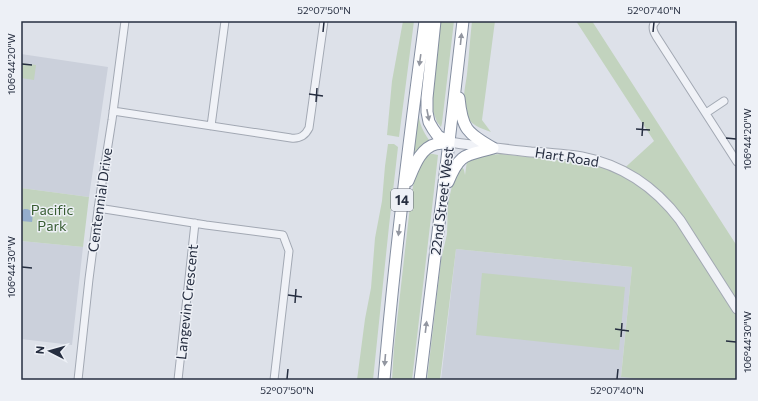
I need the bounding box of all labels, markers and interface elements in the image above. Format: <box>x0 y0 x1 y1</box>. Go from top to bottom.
text: 52°07'50"N <box>297 4 351 16</box>
text: 52°07'40"N <box>627 4 681 16</box>
text: 106°44'20"W <box>5 33 17 95</box>
one-way arrow <box>457 33 464 45</box>
one-way arrow <box>416 54 423 66</box>
text: 106°44'20"W <box>741 108 753 170</box>
one-way arrow <box>425 109 431 122</box>
street label: Hart Road <box>534 143 600 170</box>
street label: 22nd Street West <box>426 145 457 256</box>
street label: Centennial Drive <box>84 147 115 253</box>
road number: 14 <box>391 189 413 211</box>
park label: Pacific Park <box>31 201 73 234</box>
one-way arrow <box>395 224 402 236</box>
text: 106°44'30"W <box>5 236 17 298</box>
street label: Langevin Crescent <box>172 243 201 361</box>
text: 106°44'30"W <box>741 311 753 373</box>
one-way arrow <box>423 321 429 333</box>
north arrow <box>30 331 70 371</box>
text: N <box>33 345 46 355</box>
one-way arrow <box>382 354 389 366</box>
text: 52°07'50"N <box>260 384 314 396</box>
text: 52°07'40"N <box>590 384 644 396</box>

